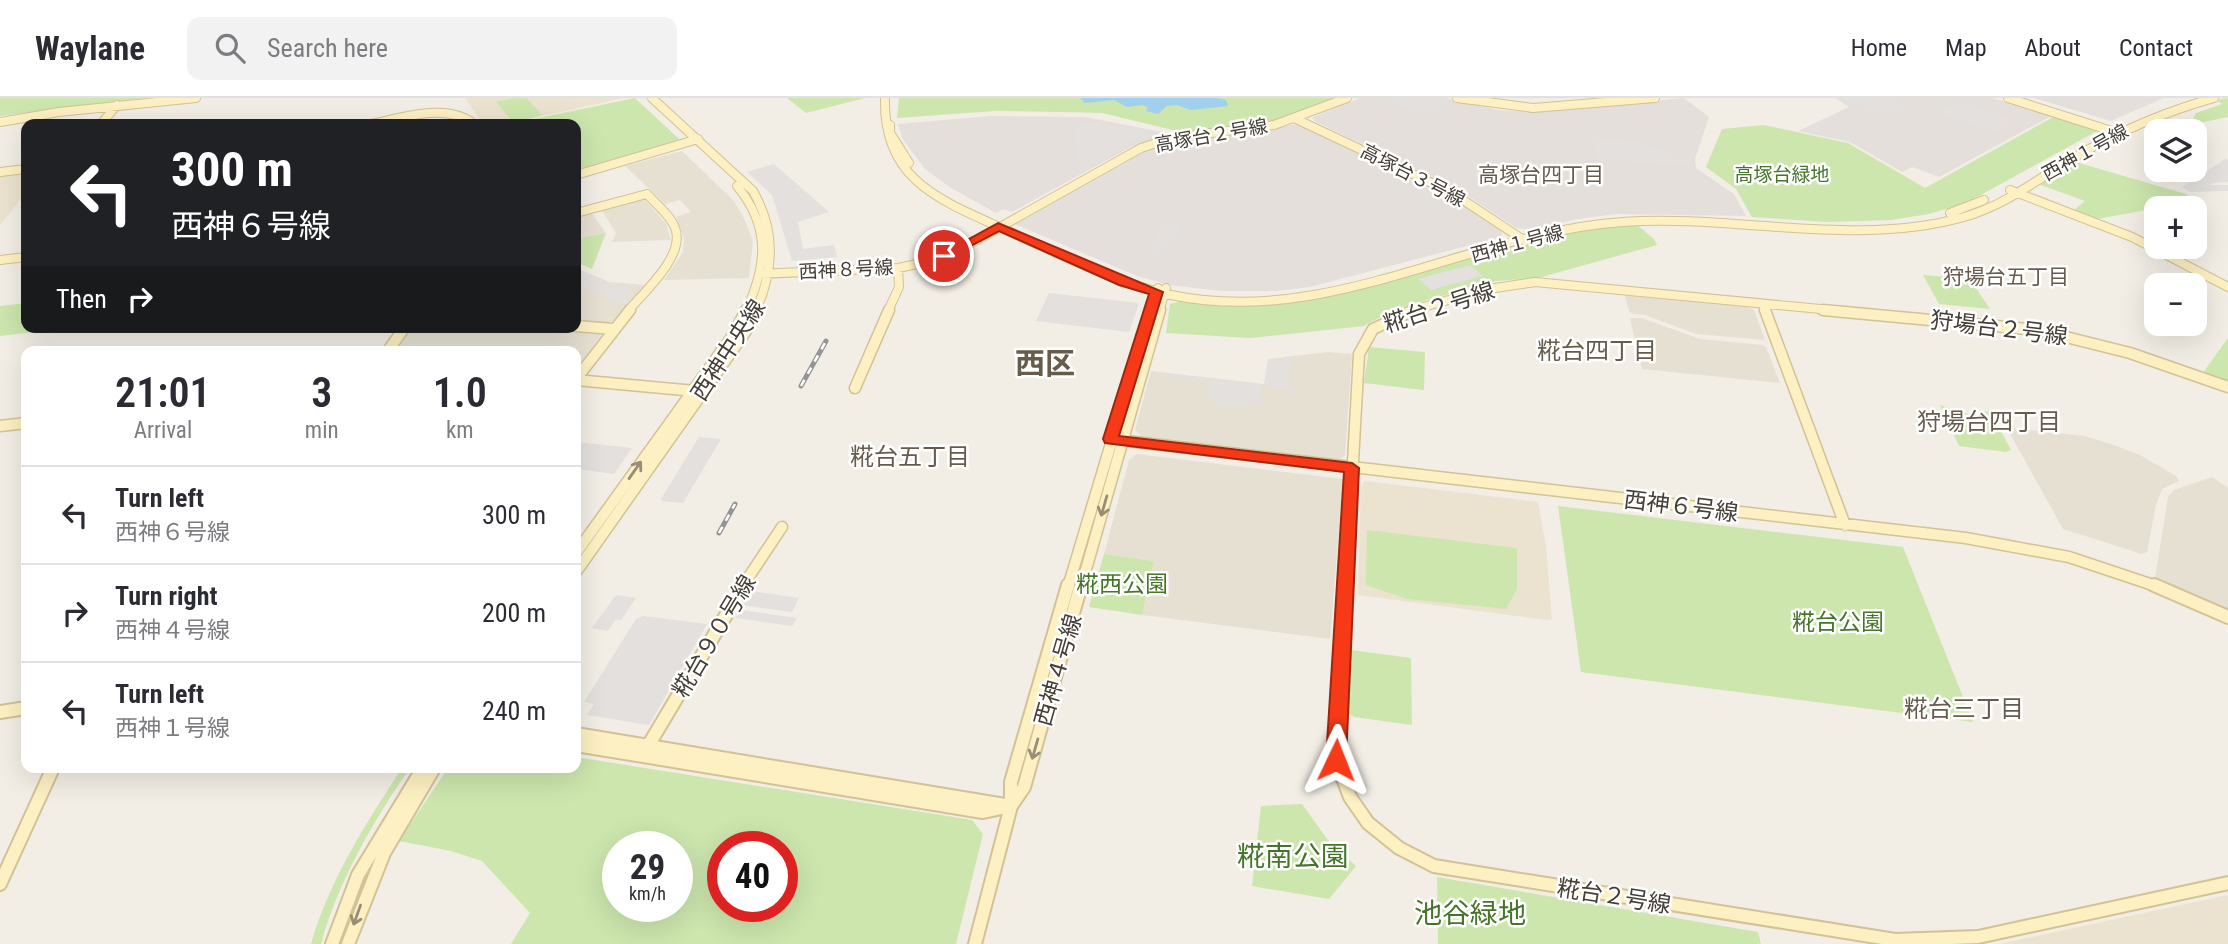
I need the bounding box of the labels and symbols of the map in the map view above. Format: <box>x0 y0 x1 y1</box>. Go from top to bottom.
street label: 高塚台２号線 <box>1153 114 1269 157</box>
street label: 西神１号線 <box>2038 119 2132 186</box>
street label: 高塚台３号線 <box>1357 139 1469 212</box>
district label: 高塚台四丁目 <box>1478 163 1604 187</box>
park label: 高塚台緑地 <box>1734 163 1830 186</box>
street label: 西神１号線 <box>1468 220 1566 267</box>
pin <box>914 226 974 286</box>
street label: 西神８号線 <box>798 256 894 283</box>
district label: 狩場台五丁目 <box>1943 265 2069 289</box>
street label: 糀台２号線 <box>1380 277 1498 338</box>
street label: 西神中央線 <box>686 295 771 406</box>
street label: 狩場台２号線 <box>1929 307 2069 350</box>
district label: 糀台四丁目 <box>1537 337 1657 365</box>
district label: 西区 <box>1015 346 1075 381</box>
district label: 狩場台四丁目 <box>1917 408 2061 436</box>
district label: 糀台五丁目 <box>850 443 970 471</box>
one-way arrow <box>628 461 642 480</box>
street label: 西神６号線 <box>1622 486 1740 527</box>
one-way arrow <box>1097 494 1110 517</box>
street label: 糀台９０号線 <box>667 570 762 702</box>
park label: 糀西公園 <box>1076 571 1168 598</box>
park label: 糀台公園 <box>1792 609 1884 636</box>
street label: 西神４号線 <box>1030 611 1087 729</box>
district label: 糀台三丁目 <box>1904 695 2024 723</box>
position arrow <box>1299 723 1373 797</box>
one-way arrow <box>1028 737 1041 759</box>
speed limit sign: 40 <box>707 831 798 922</box>
park label: 糀南公園 <box>1237 840 1349 873</box>
street label: 糀台２号線 <box>1555 874 1673 919</box>
park label: 池谷緑地 <box>1414 897 1526 930</box>
one-way arrow <box>350 903 362 925</box>

